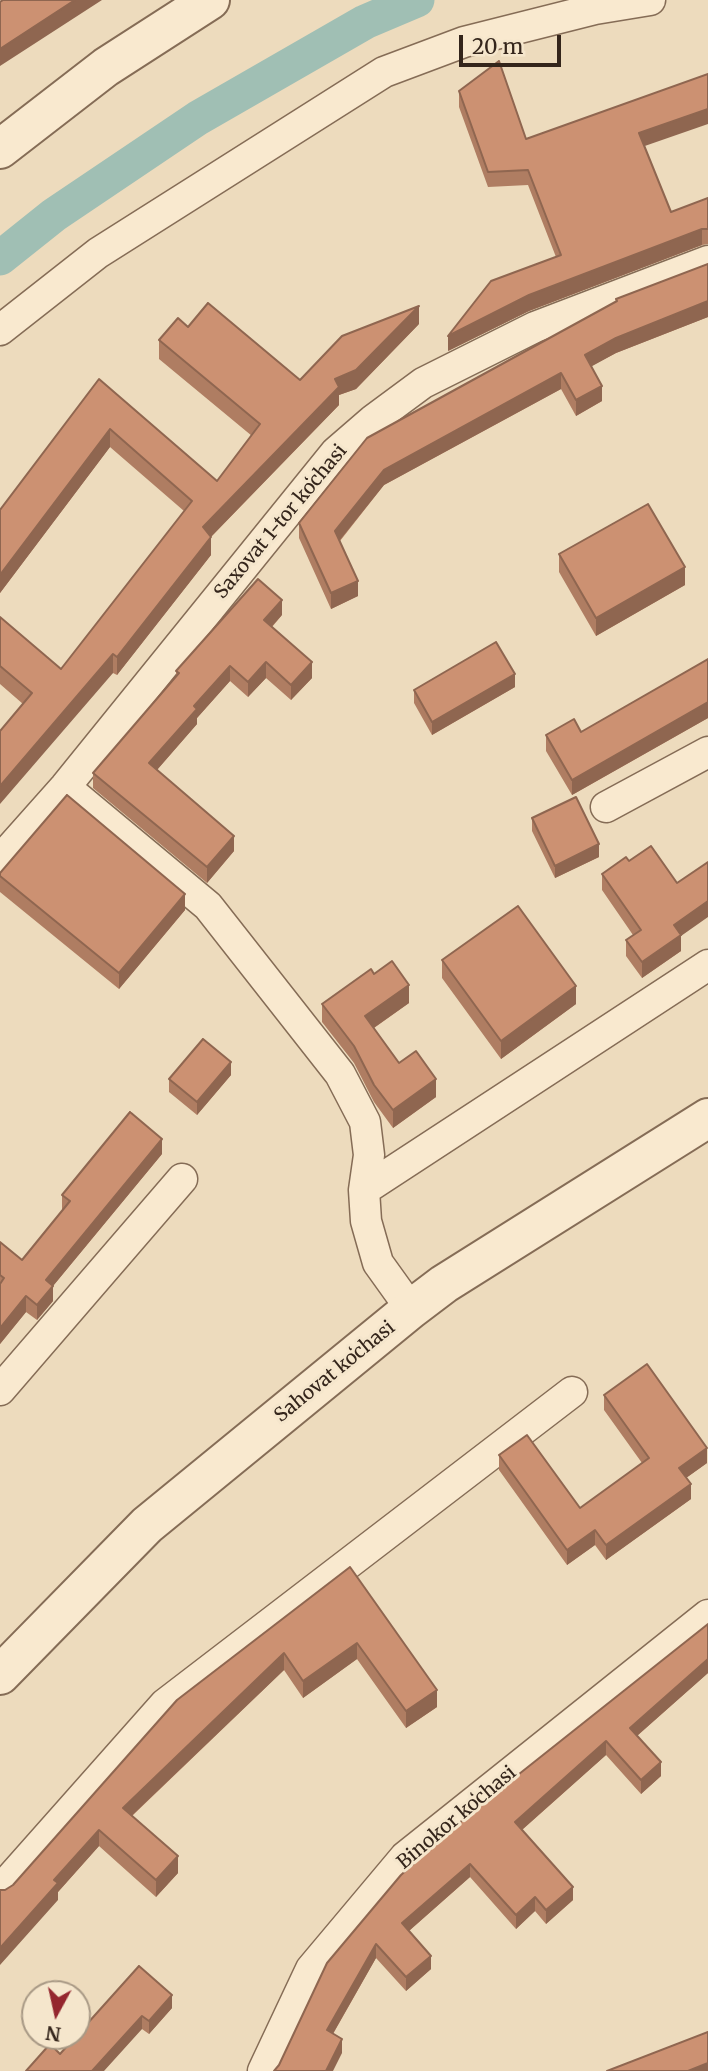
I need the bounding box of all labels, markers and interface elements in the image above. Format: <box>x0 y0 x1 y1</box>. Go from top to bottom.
scale bar <box>463 21 564 65</box>
text: 20 m <box>472 33 523 60</box>
street label: Saxovat 1-tor koʻchasi <box>210 440 352 604</box>
street label: Sahovat koʻchasi <box>270 1317 400 1427</box>
street label: Binokor koʻchasi <box>393 1762 521 1874</box>
north arrow <box>21 1980 91 2050</box>
text: N <box>44 2021 62 2047</box>

